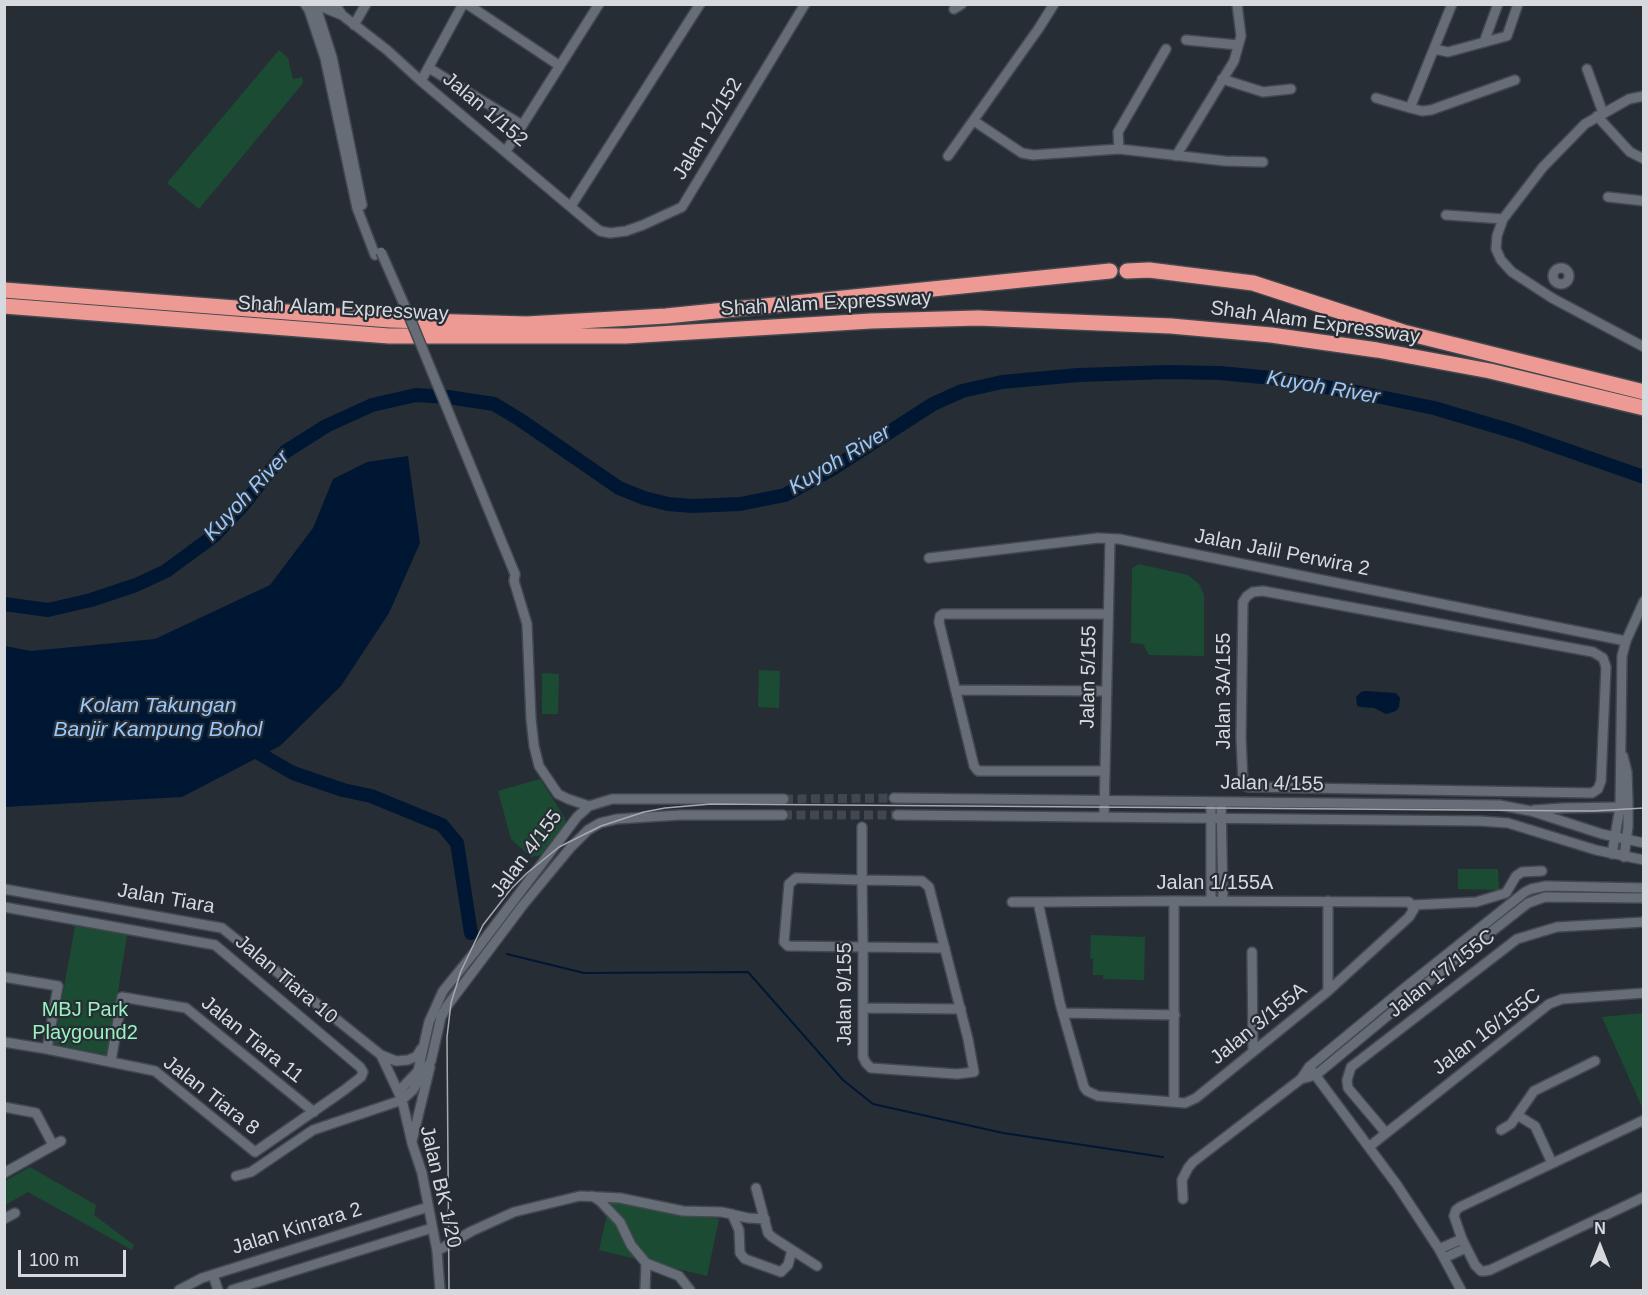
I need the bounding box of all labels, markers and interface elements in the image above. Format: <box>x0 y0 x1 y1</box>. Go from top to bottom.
street label: Jalan 1/152 <box>438 68 532 152</box>
street label: Jalan 12/152 <box>668 74 748 184</box>
street label: Shah Alam Expressway <box>720 286 932 322</box>
street label: Shah Alam Expressway <box>237 291 449 327</box>
street label: Shah Alam Expressway <box>1209 296 1421 350</box>
water label: Kuyoh River <box>1264 366 1382 410</box>
water label: Kuyoh River <box>784 420 896 500</box>
water label: Kuyoh River <box>199 446 295 546</box>
street label: Jalan Jalil Perwira 2 <box>1192 524 1372 582</box>
street label: Jalan 5/155 <box>1076 625 1102 729</box>
street label: Jalan 3A/155 <box>1212 633 1236 749</box>
water label: Kolam Takungan Banjir Kampung Bohol <box>54 693 262 743</box>
street label: Jalan 4/155 <box>1220 771 1324 797</box>
street label: Jalan 4/155 <box>486 805 568 903</box>
street label: Jalan 1/155A <box>1157 871 1273 895</box>
street label: Jalan Tiara <box>116 879 216 919</box>
street label: Jalan 17/155C <box>1384 925 1500 1023</box>
street label: Jalan Tiara 10 <box>230 930 342 1030</box>
street label: Jalan 9/155 <box>833 942 857 1046</box>
street label: Jalan 3/155A <box>1206 978 1312 1070</box>
street label: Jalan 16/155C <box>1428 984 1546 1080</box>
street label: Jalan Tiara 11 <box>196 991 308 1089</box>
park label: MBJ Park Playgound2 <box>32 998 138 1045</box>
street label: Jalan Tiara 8 <box>158 1051 264 1141</box>
street label: Jalan BK 1/20 <box>414 1124 466 1250</box>
street label: Jalan Kinrara 2 <box>229 1198 365 1260</box>
north arrow <box>1570 1217 1630 1277</box>
text: N <box>1594 1220 1606 1237</box>
scale bar <box>21 1238 129 1276</box>
text: 100 m <box>29 1250 79 1270</box>

